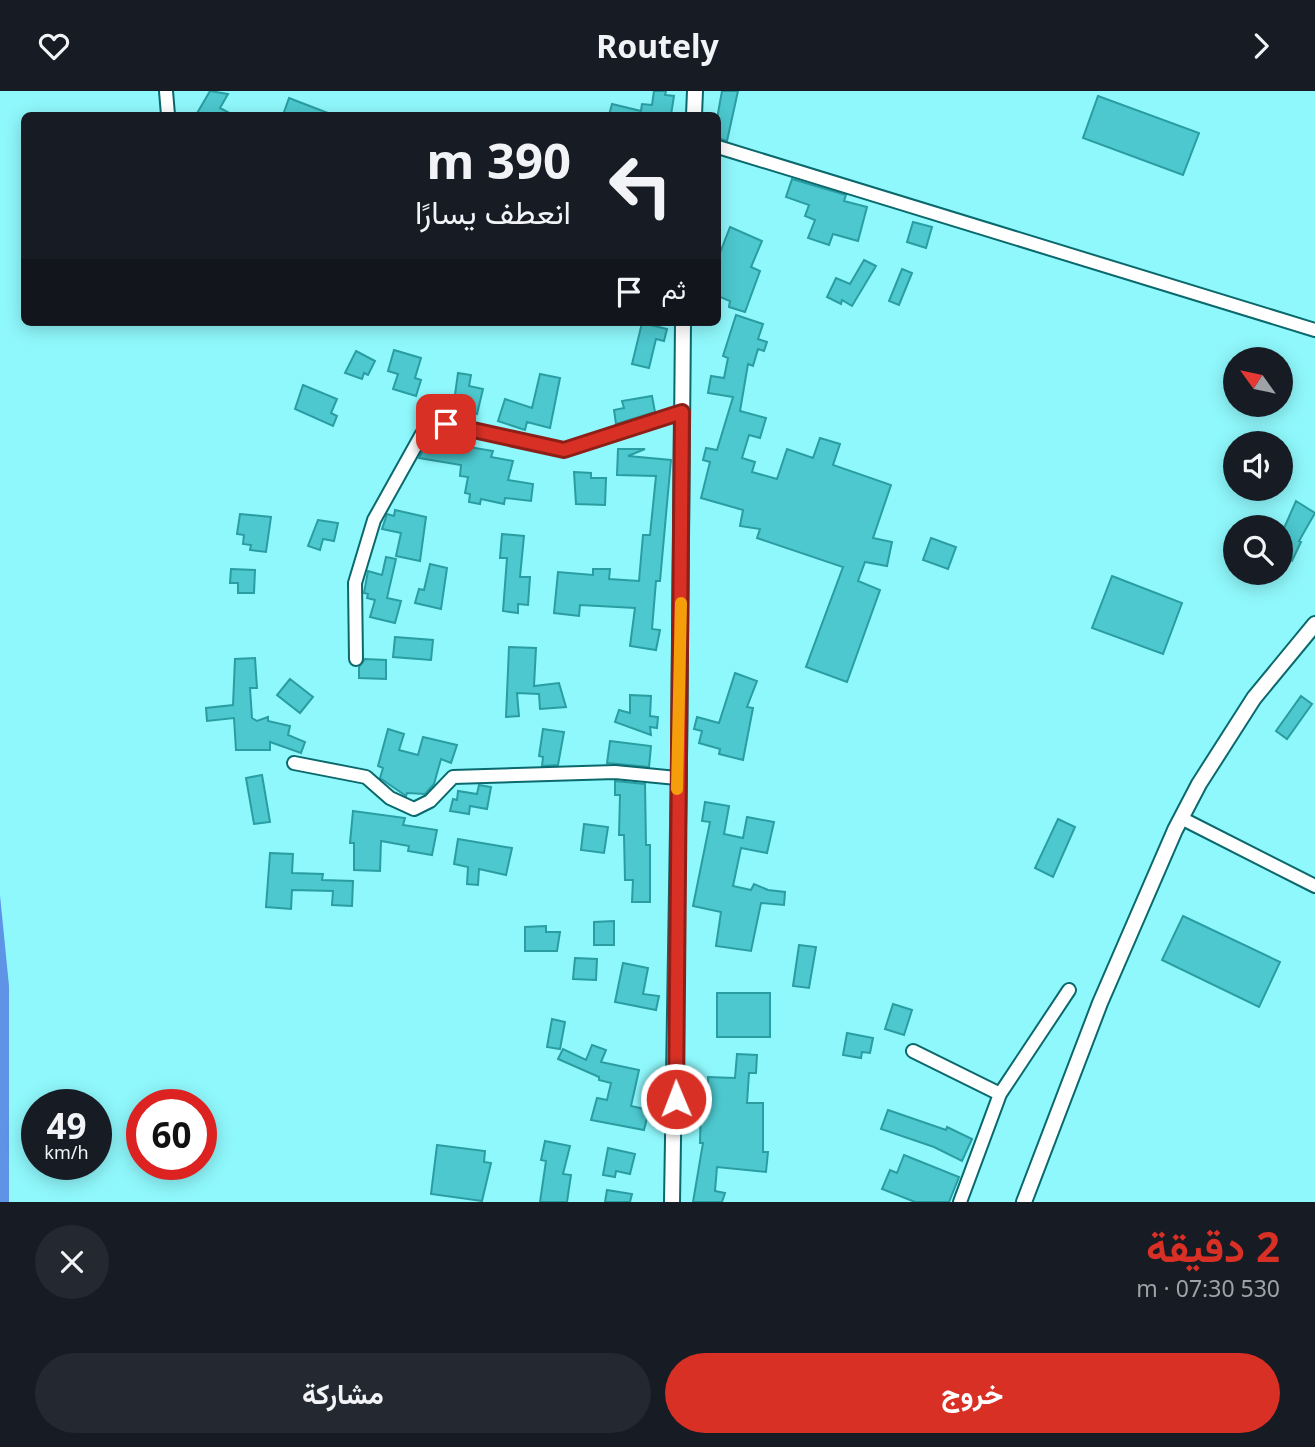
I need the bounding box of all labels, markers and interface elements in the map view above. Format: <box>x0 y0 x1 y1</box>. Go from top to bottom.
text: Routely <box>596 24 719 67</box>
icon: heart <box>35 27 73 65</box>
icon: forward <box>1242 27 1280 65</box>
text: 390 m <box>426 127 571 193</box>
icon: left <box>595 140 686 231</box>
text: انعطف يسارًا <box>415 190 571 233</box>
text: ثم <box>662 271 686 307</box>
icon: arrive <box>610 273 648 311</box>
north arrow <box>1223 347 1293 417</box>
map controls <box>1223 347 1293 585</box>
pin <box>416 394 476 454</box>
icon: arrive <box>427 405 465 443</box>
button: sound <box>1223 431 1293 501</box>
button: search <box>1223 515 1293 585</box>
position arrow <box>639 1062 713 1136</box>
speed limit sign: 60 <box>126 1089 217 1180</box>
text: 49 <box>46 1102 87 1149</box>
text: km/h <box>44 1140 89 1164</box>
text: 2 دقيقة <box>1146 1217 1280 1274</box>
button: close <box>35 1225 109 1299</box>
text: 530 m · 07:30 <box>1136 1272 1280 1304</box>
button: مشاركة <box>35 1353 651 1433</box>
button: خروج <box>665 1353 1280 1433</box>

